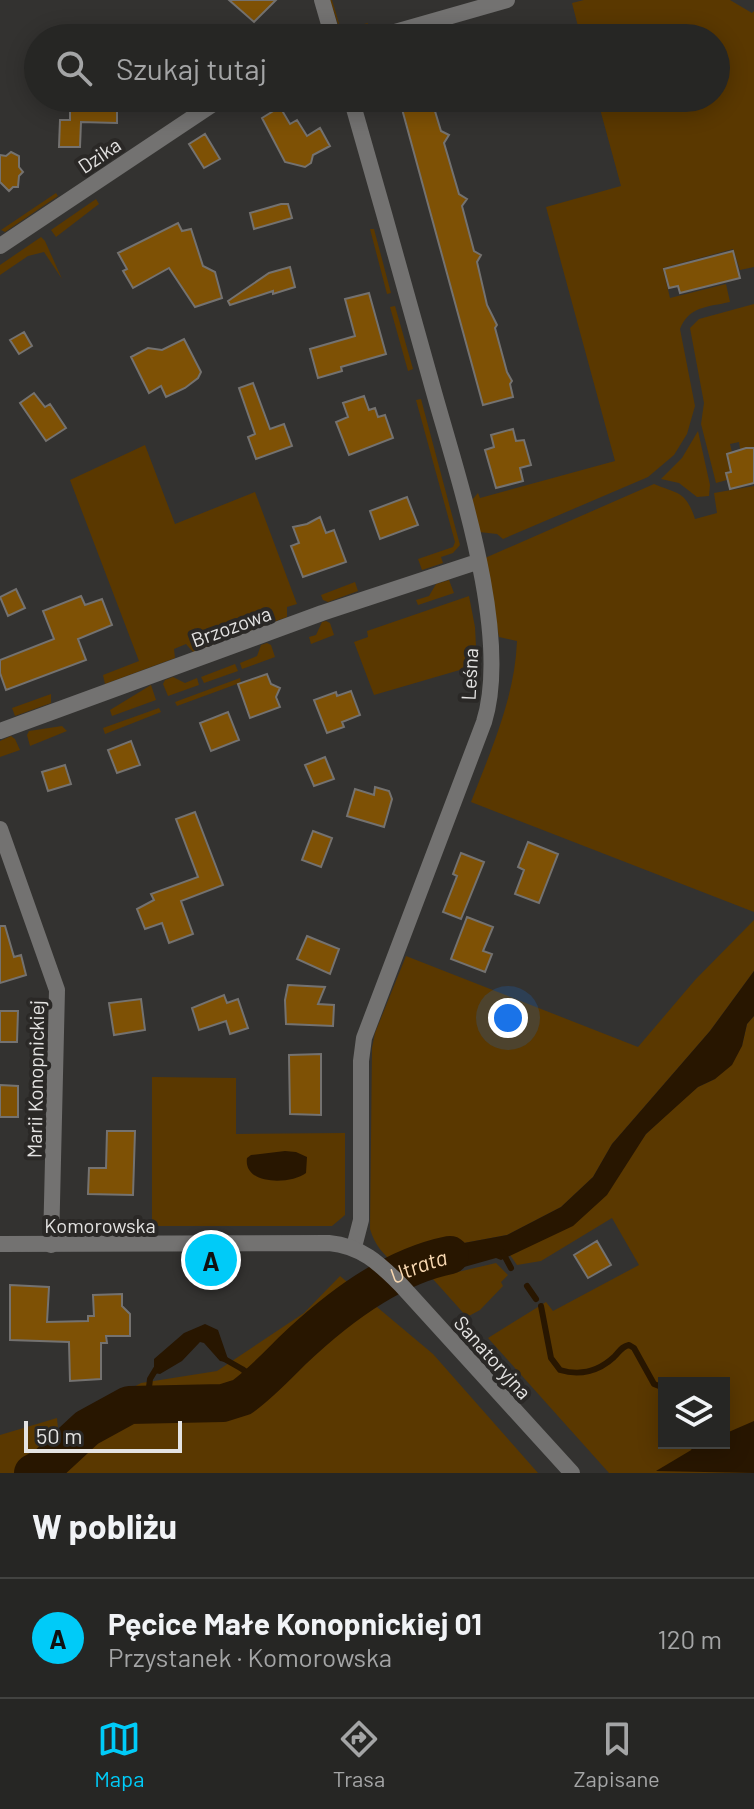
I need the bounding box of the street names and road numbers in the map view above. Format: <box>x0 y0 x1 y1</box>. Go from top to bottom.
street label: Dzika <box>73 132 125 178</box>
street label: Brzozowa <box>188 600 274 652</box>
street label: Leśna <box>456 647 482 701</box>
street label: Marii Konopnickiej <box>22 1000 48 1158</box>
street label: Komorowska <box>44 1213 156 1237</box>
street label: Sanatoryjna <box>449 1310 537 1404</box>

